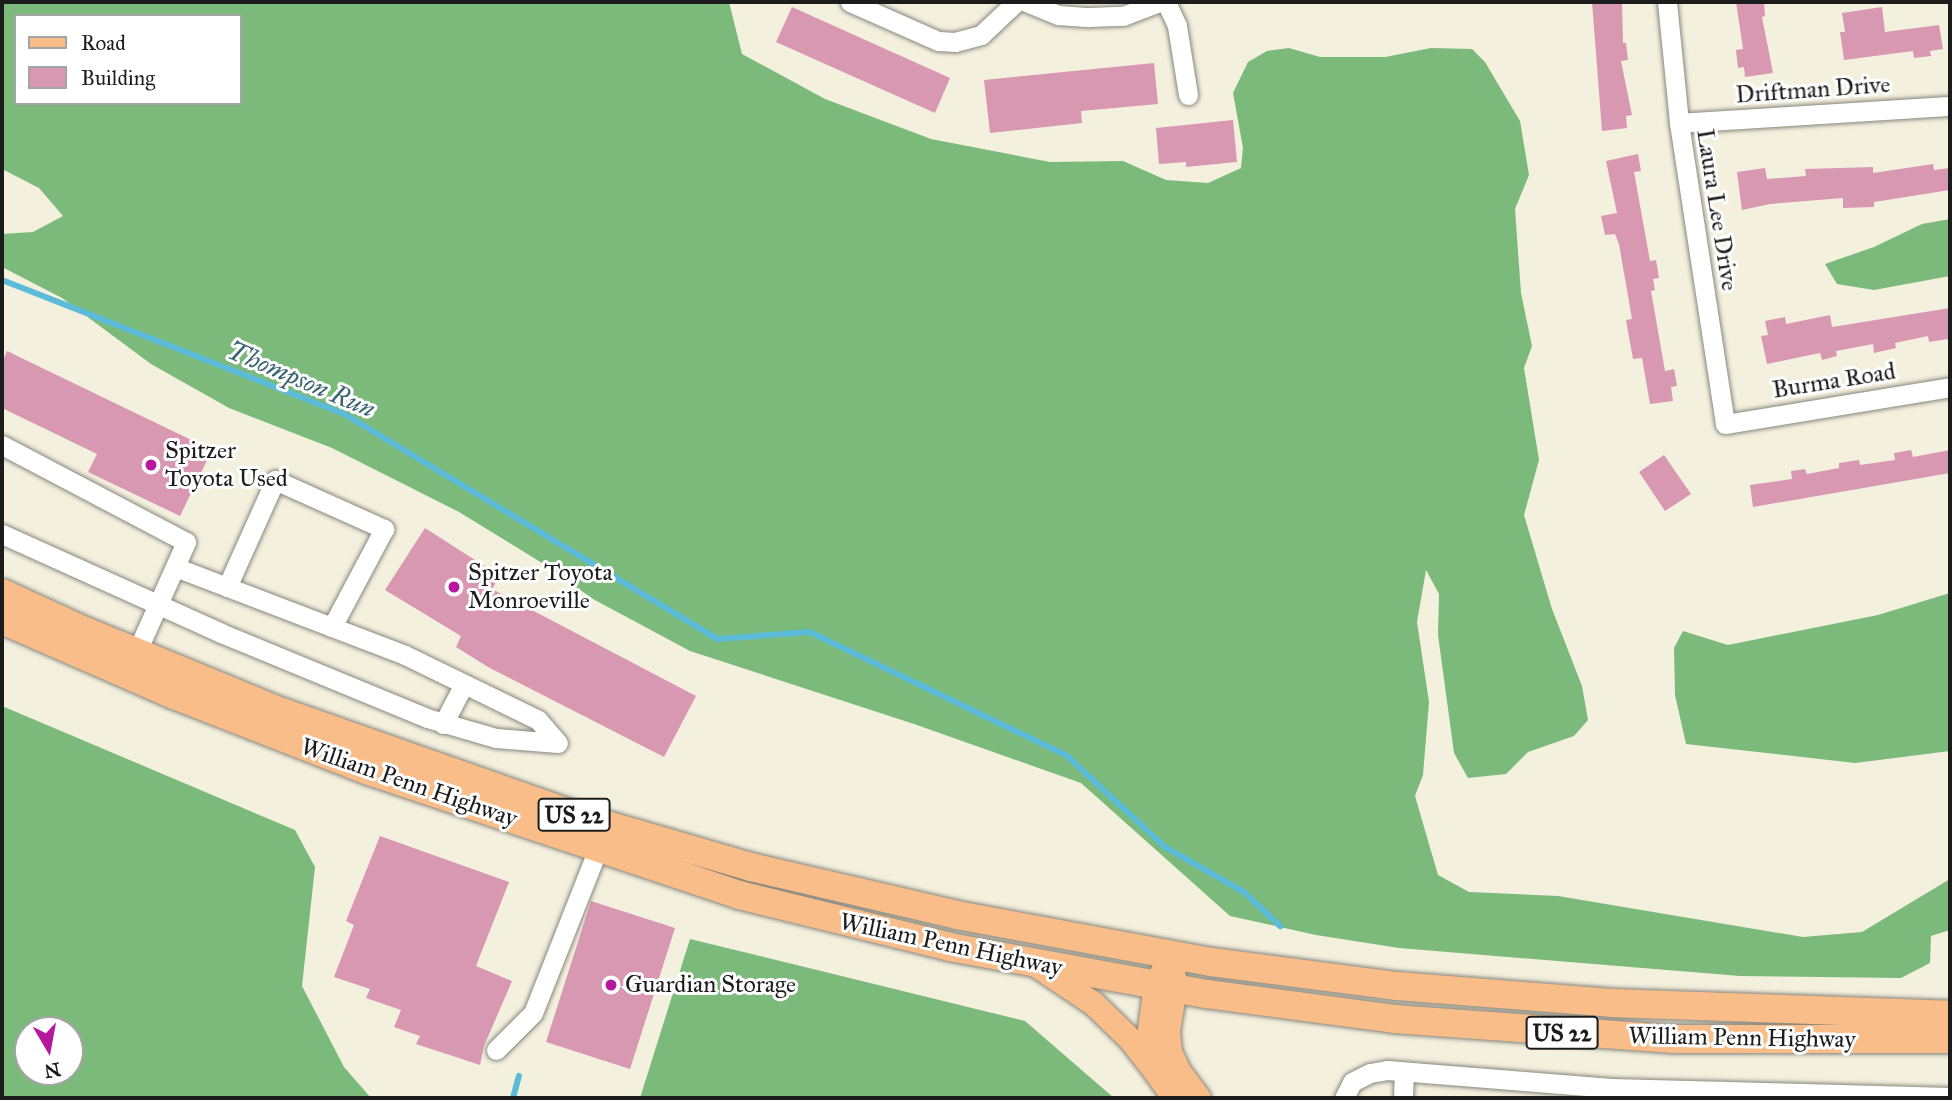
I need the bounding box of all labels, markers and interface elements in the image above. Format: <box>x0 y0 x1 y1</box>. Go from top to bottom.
legend <box>14 14 242 105</box>
text: Road <box>81 30 126 56</box>
text: Building <box>81 65 155 91</box>
street label: Driftman Drive <box>1735 70 1891 110</box>
street label: Laura Lee Drive <box>1690 127 1744 293</box>
water label: Thompson Run <box>223 335 379 425</box>
street label: Burma Road <box>1770 357 1898 405</box>
place label: Spitzer Toyota Used <box>165 437 288 493</box>
marker: Spitzer Toyota Used <box>143 457 159 473</box>
place label: Spitzer Toyota Monroeville <box>468 559 613 615</box>
marker: Spitzer Toyota Monroeville <box>446 579 462 595</box>
street label: William Penn Highway <box>297 732 521 834</box>
road number: US 22 <box>537 796 611 834</box>
street label: William Penn Highway <box>837 907 1065 983</box>
place label: Guardian Storage <box>625 971 796 999</box>
marker: Guardian Storage <box>603 977 619 993</box>
road number: US 22 <box>1525 1014 1599 1052</box>
north arrow <box>14 1016 84 1086</box>
street label: William Penn Highway <box>1628 1022 1856 1054</box>
text: N <box>42 1057 62 1083</box>

